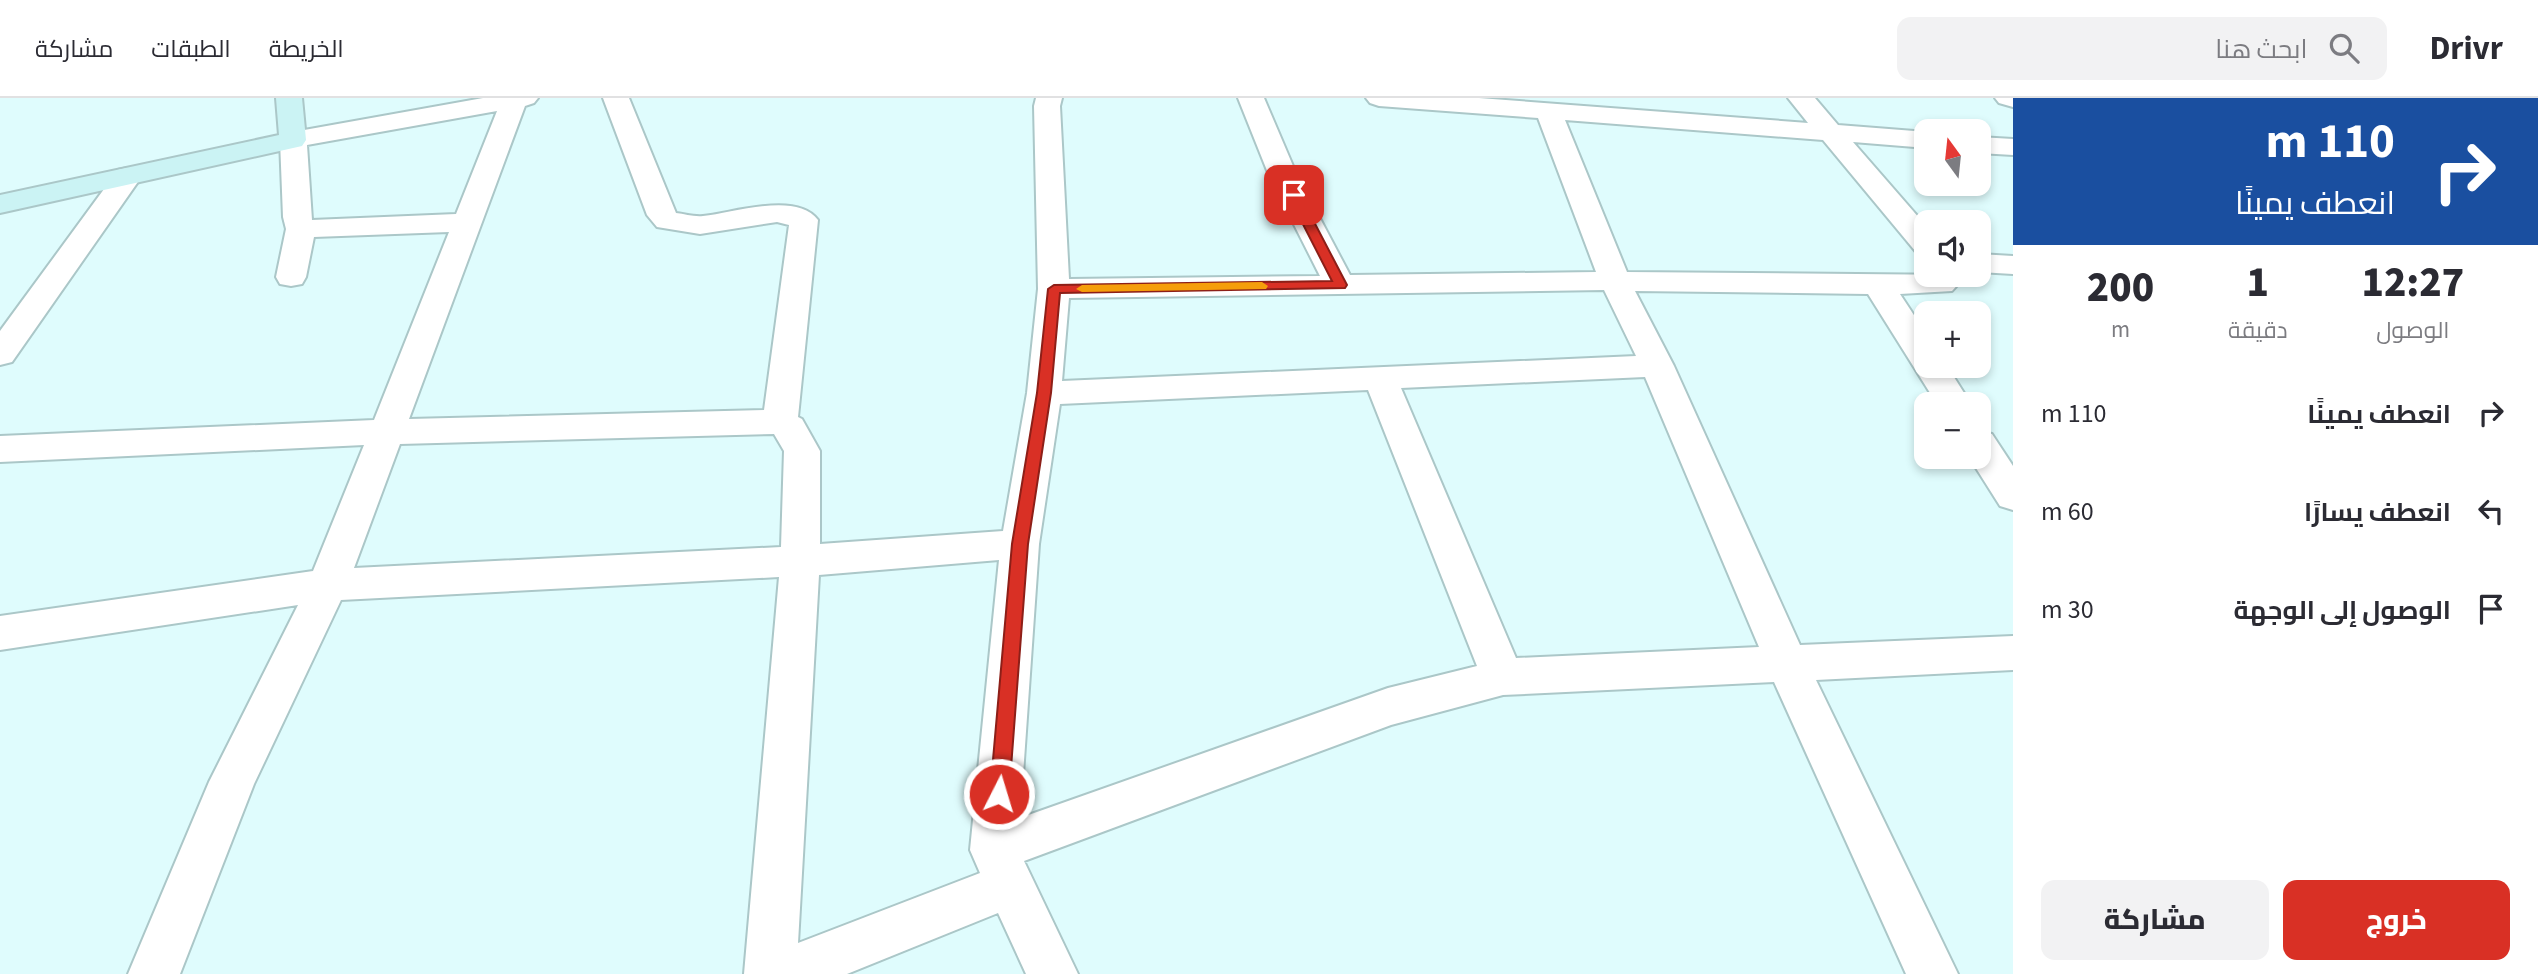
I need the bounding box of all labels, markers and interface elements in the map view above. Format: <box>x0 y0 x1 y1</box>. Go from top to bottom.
search box <box>1897 17 2387 80</box>
text: Drivr <box>2429 25 2503 72</box>
icon: search <box>2325 29 2363 67</box>
text: ابحث هنا <box>2215 31 2307 68</box>
text: مشاركة <box>35 32 113 67</box>
text: الطبقات <box>151 32 231 67</box>
text: الخريطة <box>269 32 344 67</box>
text: 110 m <box>2266 107 2395 177</box>
north arrow <box>1914 119 1992 196</box>
map controls <box>1914 119 1991 469</box>
icon: right <box>2419 126 2510 217</box>
pin <box>1264 165 1324 225</box>
icon: arrive <box>1275 176 1313 214</box>
text: انعطف يمينًا <box>2235 181 2395 227</box>
button: sound <box>1914 210 1991 287</box>
text: 1 <box>2247 253 2269 313</box>
text: 12:27 <box>2361 253 2464 313</box>
text: 200 <box>2087 258 2154 318</box>
button: + <box>1914 301 1991 378</box>
text: m <box>2111 313 2130 346</box>
text: دقيقة <box>2228 314 2288 347</box>
text: الوصول <box>2376 314 2449 347</box>
button: − <box>1914 392 1991 469</box>
icon: right <box>2472 394 2510 432</box>
text: 110 m <box>2041 395 2107 432</box>
text: انعطف يمينًا <box>2307 396 2451 433</box>
icon: left <box>2472 492 2510 530</box>
text: 60 m <box>2041 493 2094 530</box>
text: انعطف يسارًا <box>2304 494 2451 531</box>
icon: arrive <box>2472 590 2510 628</box>
text: 30 m <box>2041 591 2094 628</box>
text: الوصول إلى الوجهة <box>2233 592 2451 629</box>
position arrow <box>962 757 1036 831</box>
button: مشاركة <box>2041 880 2269 960</box>
button: خروج <box>2283 880 2510 960</box>

